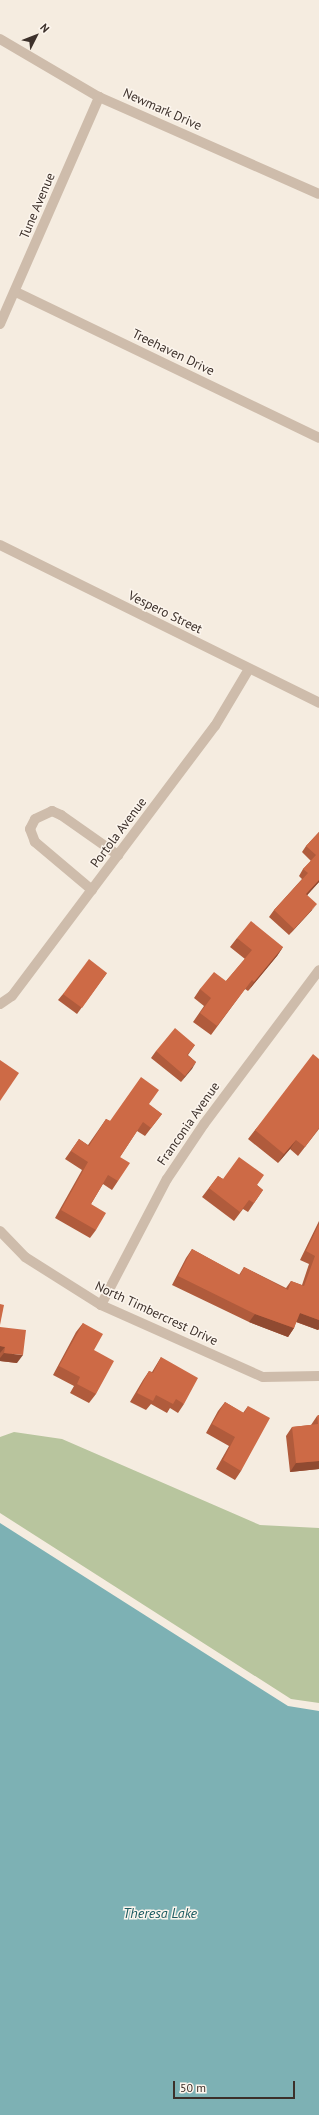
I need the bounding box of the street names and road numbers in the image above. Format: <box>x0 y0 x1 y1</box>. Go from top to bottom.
street label: Newmark Drive <box>120 86 204 134</box>
street label: Tune Avenue <box>17 170 59 242</box>
street label: Treehaven Drive <box>129 326 217 380</box>
street label: Vespero Street <box>125 588 205 638</box>
street label: Portola Avenue <box>87 795 151 871</box>
street label: Franconia Avenue <box>154 1079 224 1169</box>
street label: North Timbercrest Drive <box>92 1279 220 1349</box>

